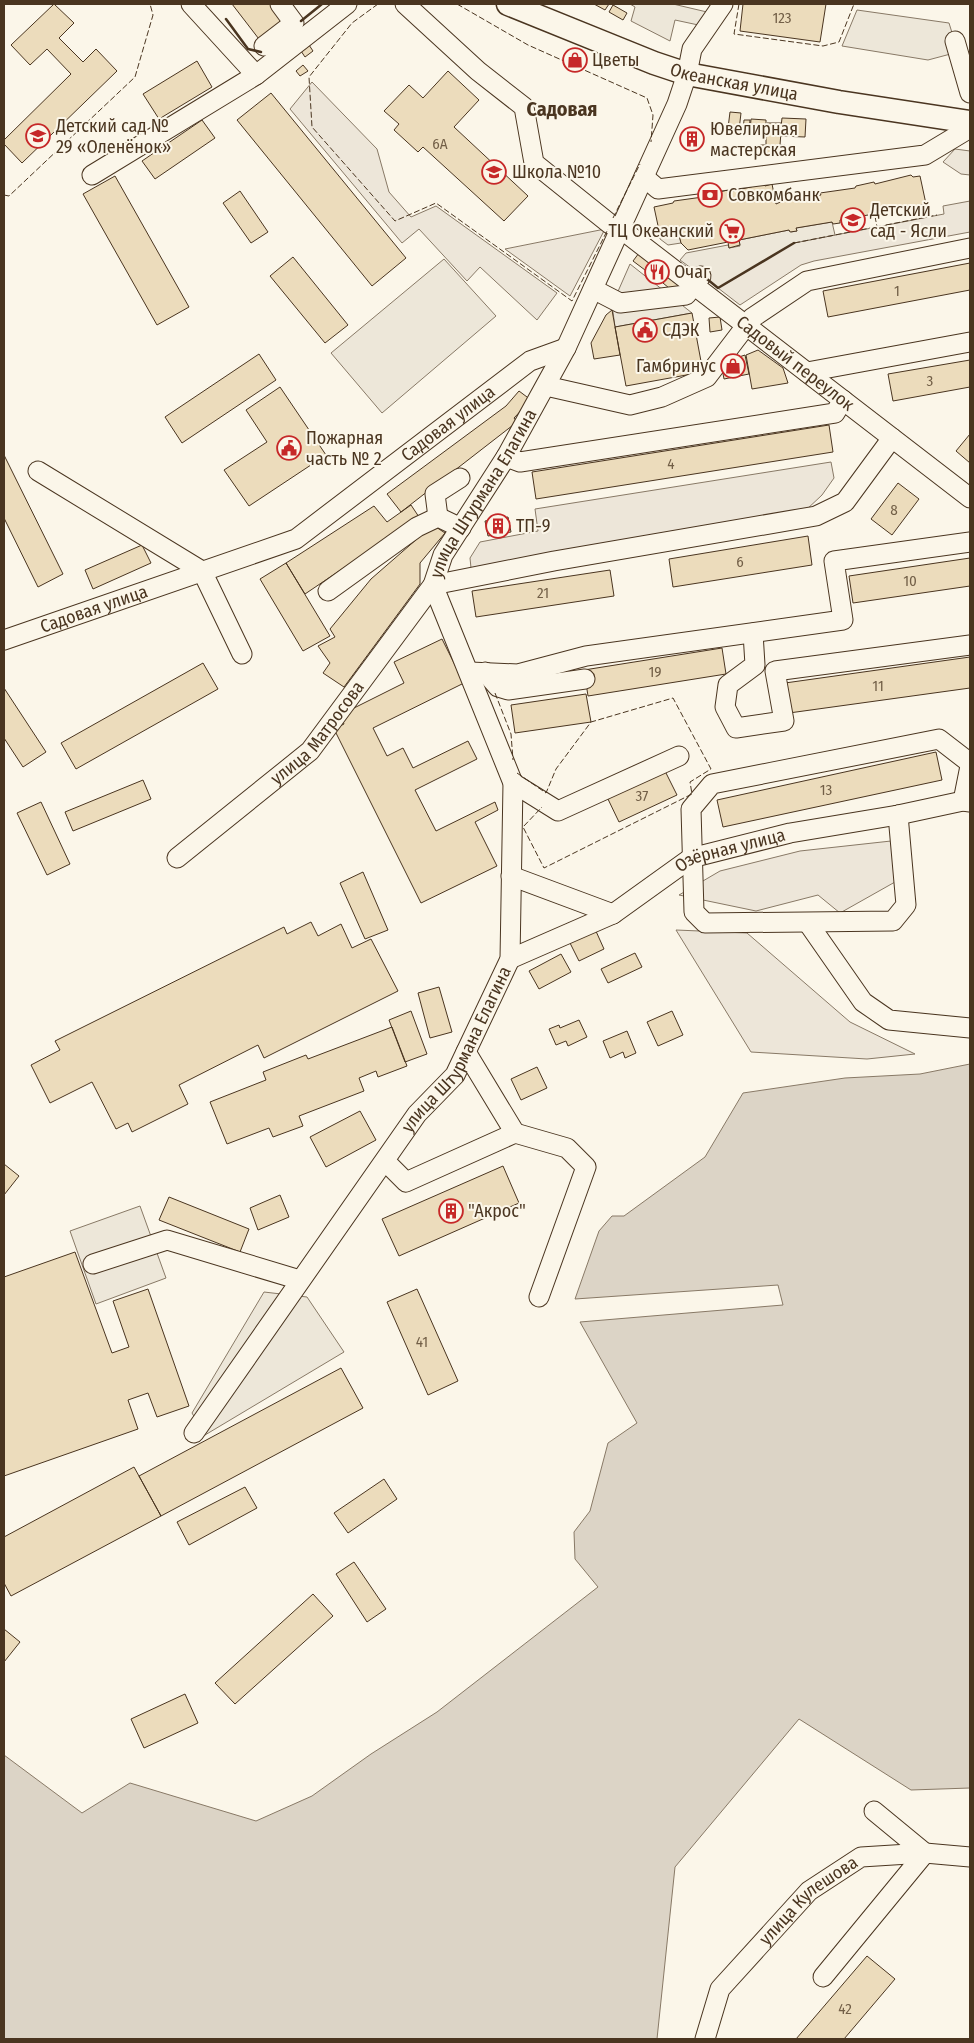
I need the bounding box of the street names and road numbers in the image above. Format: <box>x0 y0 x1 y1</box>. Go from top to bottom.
street label: Океанская улица <box>667 58 800 105</box>
street label: Садовый переулок <box>732 311 859 416</box>
street label: Садовая улица <box>397 380 500 466</box>
street label: улица Штурмана Елагина <box>425 405 541 581</box>
street label: Садовая улица <box>37 580 151 638</box>
street label: улица Матросова <box>266 677 369 789</box>
street label: Озёрная улица <box>670 824 788 877</box>
street label: улица Штурмана Елагина <box>397 963 516 1137</box>
street label: улица Кулешова <box>754 1851 862 1949</box>

